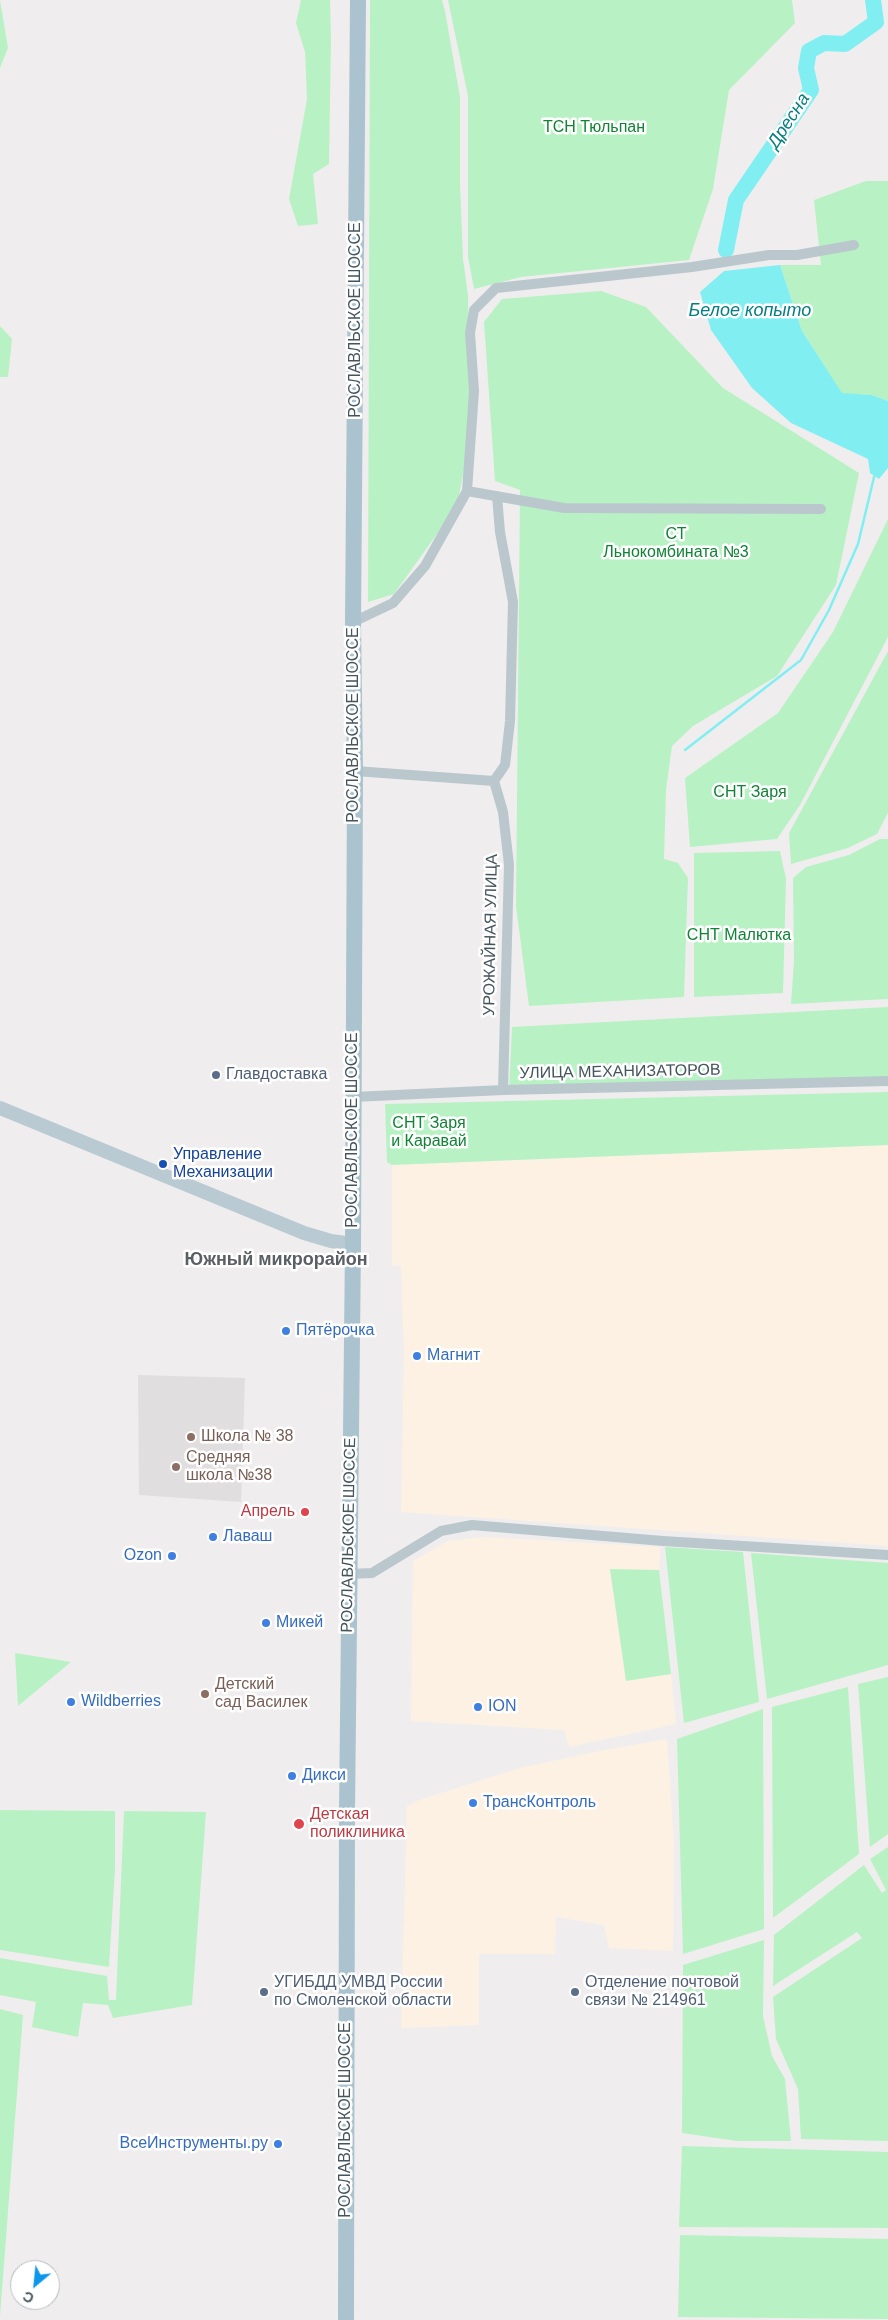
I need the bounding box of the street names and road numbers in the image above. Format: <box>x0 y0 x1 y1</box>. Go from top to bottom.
street label: РОСЛАВЛЬСКОЕ ШОССЕ <box>346 222 366 418</box>
street label: РОСЛАВЛЬСКОЕ ШОССЕ <box>344 627 364 823</box>
street label: УРОЖАЙНАЯ УЛИЦА <box>480 854 502 1016</box>
street label: РОСЛАВЛЬСКОЕ ШОССЕ <box>343 1032 363 1228</box>
street label: УЛИЦА МЕХАНИЗАТОРОВ <box>519 1061 721 1083</box>
street label: РОСЛАВЛЬСКОЕ ШОССЕ <box>338 1437 360 1633</box>
street label: РОСЛАВЛЬСКОЕ ШОССЕ <box>336 2022 356 2218</box>

